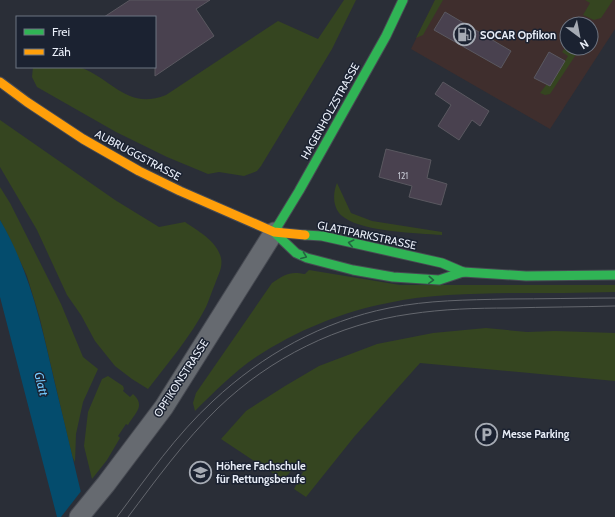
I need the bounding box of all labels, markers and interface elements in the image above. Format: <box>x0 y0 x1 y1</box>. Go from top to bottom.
legend <box>16 16 156 68</box>
north arrow <box>559 16 599 56</box>
fuel station icon: SOCAR Opfikon <box>451 22 477 48</box>
text: Frei <box>52 24 70 39</box>
place label: SOCAR Opfikon <box>480 28 556 42</box>
text: N <box>577 36 591 52</box>
text: Zäh <box>52 44 71 59</box>
street label: HAGENHOLZSTRASSE <box>298 60 362 162</box>
street label: AUBRUGGSTRASSE <box>93 126 183 184</box>
house number: 121 <box>398 170 408 181</box>
street label: GLATTPARKSTRASSE <box>316 218 418 252</box>
one-way arrow <box>348 240 354 248</box>
one-way arrow <box>300 252 307 260</box>
one-way arrow <box>428 275 434 284</box>
street label: OPFIKONSTRASSE <box>151 336 211 420</box>
water label: Glatt <box>31 370 52 398</box>
parking icon: Messe Parking <box>474 421 500 447</box>
place label: Messe Parking <box>502 427 570 441</box>
school or university icon: Höhere Fachschule für Rettungsberufe <box>187 459 213 485</box>
place label: Höhere Fachschule für Rettungsberufe <box>216 459 306 486</box>

